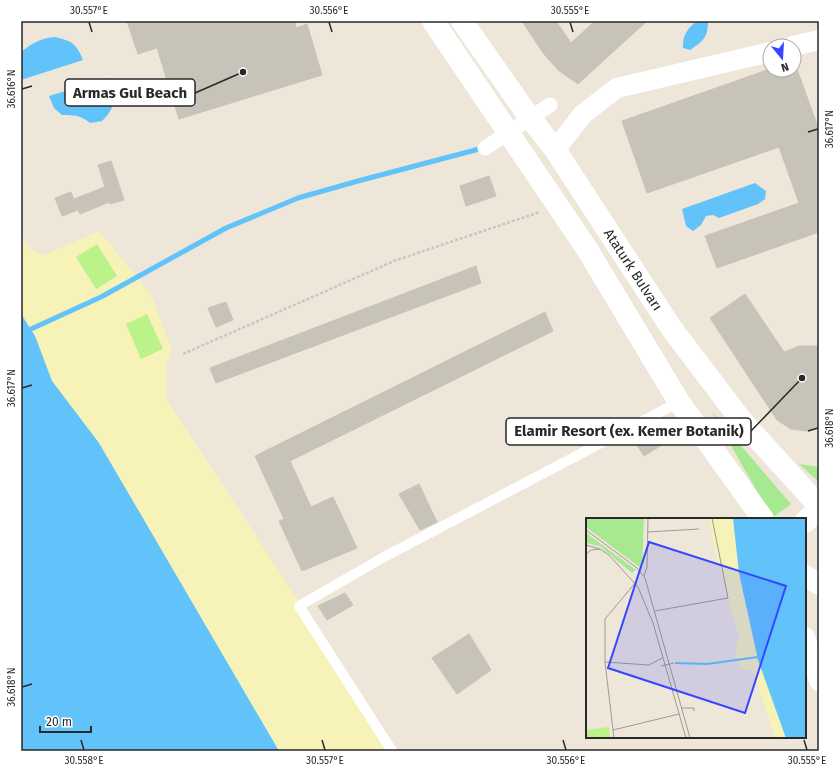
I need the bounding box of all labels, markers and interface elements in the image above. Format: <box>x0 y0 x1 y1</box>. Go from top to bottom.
text: 30.557°E <box>70 5 108 17</box>
text: 30.556°E <box>310 5 348 17</box>
text: 30.555°E <box>551 5 589 17</box>
north arrow <box>762 38 802 78</box>
text: N <box>779 60 790 74</box>
text: 36.616°N <box>6 69 18 109</box>
callout: Armas Gul Beach <box>65 79 195 106</box>
text: Armas Gul Beach <box>72 84 187 102</box>
text: 36.617°N <box>824 110 836 148</box>
street label: Ataturk Bulvarı <box>600 225 666 314</box>
text: 36.617°N <box>6 369 18 407</box>
text: 36.618°N <box>824 408 836 448</box>
callout: Elamir Resort (ex. Kemer Botanik) <box>506 418 751 445</box>
text: Elamir Resort (ex. Kemer Botanik) <box>514 422 744 440</box>
inset map <box>586 518 806 738</box>
text: 36.618°N <box>6 667 18 707</box>
scale bar <box>40 708 91 734</box>
text: 20 m <box>46 715 72 729</box>
text: 30.558°E <box>64 755 104 767</box>
text: 30.557°E <box>306 755 344 767</box>
text: 30.556°E <box>547 755 585 767</box>
text: 30.555°E <box>788 755 826 767</box>

